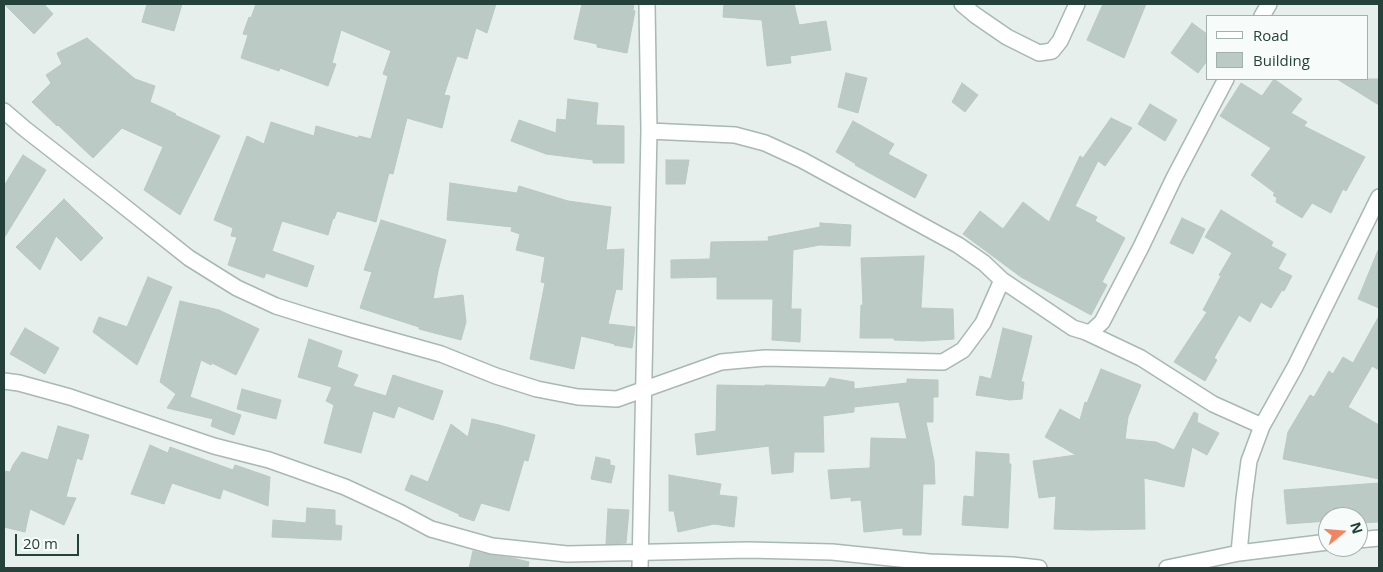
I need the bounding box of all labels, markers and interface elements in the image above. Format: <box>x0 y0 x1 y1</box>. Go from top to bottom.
legend <box>1206 15 1368 80</box>
text: Road <box>1253 25 1289 45</box>
text: Building <box>1253 50 1310 70</box>
north arrow <box>1318 507 1368 557</box>
text: N <box>1346 520 1368 536</box>
scale bar <box>18 524 81 556</box>
text: 20 m <box>23 533 58 553</box>

